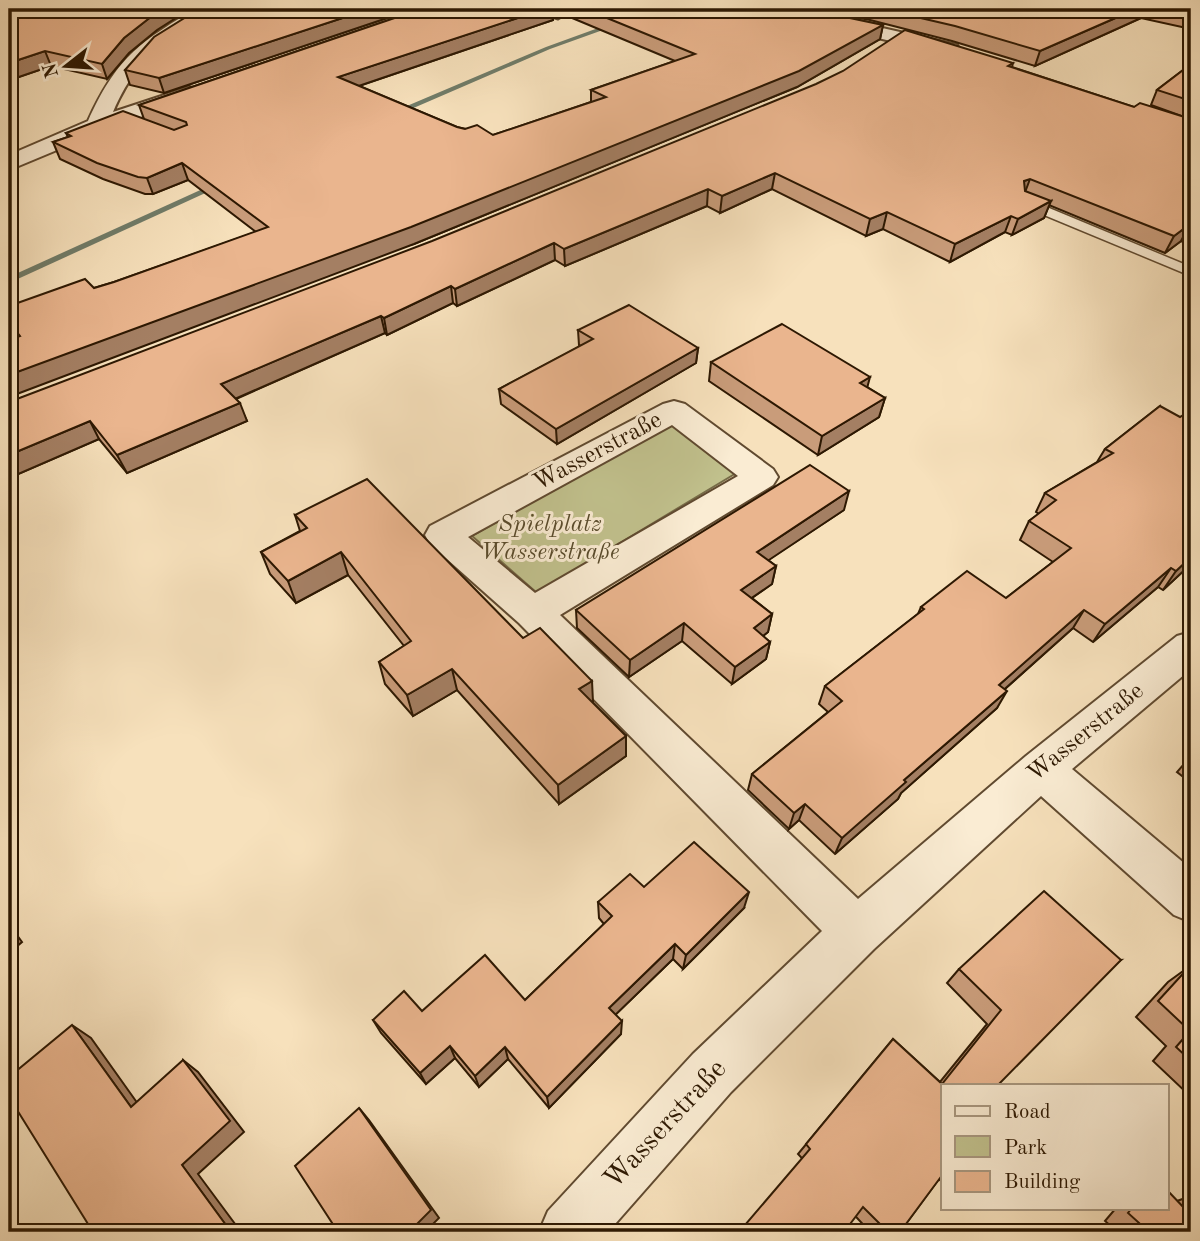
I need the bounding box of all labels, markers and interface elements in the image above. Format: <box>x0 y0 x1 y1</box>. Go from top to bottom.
north arrow <box>32 32 102 102</box>
text: N <box>41 60 63 80</box>
street label: Wasserstraße <box>530 408 666 496</box>
park label: Spielplatz Wasserstraße <box>480 513 620 565</box>
street label: Wasserstraße <box>1023 679 1149 787</box>
street label: Wasserstraße <box>599 1055 733 1195</box>
legend <box>941 1084 1168 1210</box>
text: Road <box>1004 1102 1051 1123</box>
text: Park <box>1004 1138 1047 1159</box>
text: Building <box>1004 1172 1081 1193</box>

